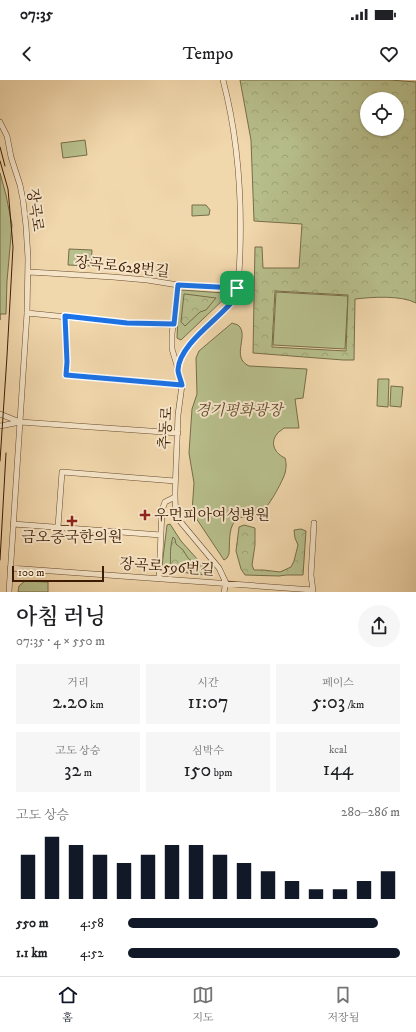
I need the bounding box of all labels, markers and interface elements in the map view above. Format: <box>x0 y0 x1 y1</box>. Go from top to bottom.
text: 07:35 <box>20 5 53 24</box>
icon: back <box>16 43 38 65</box>
text: Tempo <box>183 43 233 65</box>
icon: heart <box>378 43 400 65</box>
map controls <box>360 92 404 136</box>
button: locate <box>360 92 404 136</box>
street label: 장곡로 <box>23 187 48 233</box>
street label: 장곡로628번길 <box>74 253 170 281</box>
pin <box>220 271 254 305</box>
icon: arrive <box>226 277 248 299</box>
park label: 경기평화광장 <box>196 401 285 420</box>
street label: 추동로 <box>155 405 177 450</box>
place label: 우먼피아여성병원 <box>154 506 270 525</box>
marker: 우먼피아여성병원 <box>139 509 151 521</box>
marker: 금오중국한의원 <box>66 515 78 527</box>
place label: 금오중국한의원 <box>21 528 123 547</box>
street label: 장곡로596번길 <box>119 554 215 580</box>
scale bar <box>12 564 104 583</box>
text: 100 m <box>18 566 44 580</box>
text: 아침 러닝 <box>16 604 106 631</box>
button: share <box>358 605 400 647</box>
text: 07:35 · 4 × 550 m <box>16 633 105 649</box>
text: 거리 <box>67 676 89 690</box>
text: 시간 <box>197 676 219 690</box>
text: 페이스 <box>322 676 354 690</box>
text: 2.20 <box>52 690 88 715</box>
text: 11:07 <box>187 690 229 715</box>
text: 5:03 <box>312 690 345 715</box>
text: km <box>88 698 104 712</box>
text: /km <box>345 698 364 712</box>
text: kcal <box>329 743 347 757</box>
text: 고도 상승 <box>56 744 100 758</box>
text: 심박수 <box>192 744 224 758</box>
text: 144 <box>323 757 353 782</box>
text: 32 <box>64 758 81 783</box>
text: 150 <box>183 758 211 783</box>
text: m <box>81 766 92 780</box>
text: bpm <box>211 766 233 780</box>
text: 280–286 m <box>341 804 400 820</box>
text: 고도 상승 <box>16 807 69 823</box>
text: 550 m <box>16 915 48 931</box>
text: 4:58 <box>80 915 104 931</box>
text: 1.1 km <box>16 945 48 961</box>
text: 4:52 <box>80 945 104 961</box>
tab: 홈 <box>57 984 79 1025</box>
tab: 지도 <box>192 984 214 1025</box>
tab: 저장됨 <box>327 984 359 1025</box>

